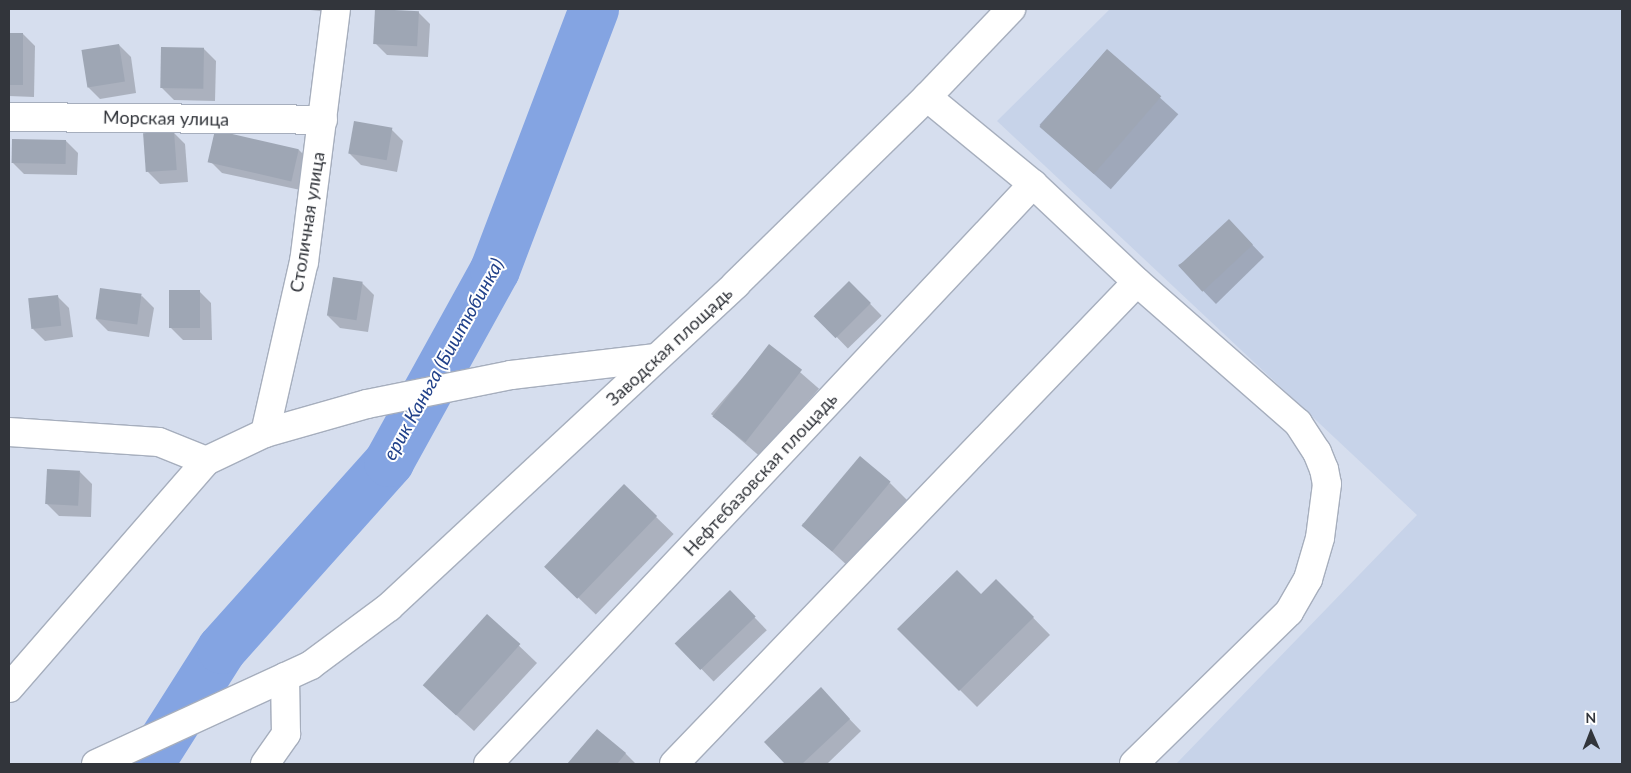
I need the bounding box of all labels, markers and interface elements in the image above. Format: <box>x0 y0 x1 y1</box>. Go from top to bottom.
street label: Морская улица <box>103 106 229 130</box>
street label: Столичная улица <box>285 150 329 294</box>
water label: ерик Каньга (Биштюбинка) <box>378 254 508 464</box>
street label: Заводская площадь <box>602 282 736 410</box>
street label: Нефтебазовская площадь <box>679 388 841 560</box>
north arrow <box>1566 708 1616 758</box>
text: N <box>1585 709 1596 726</box>

